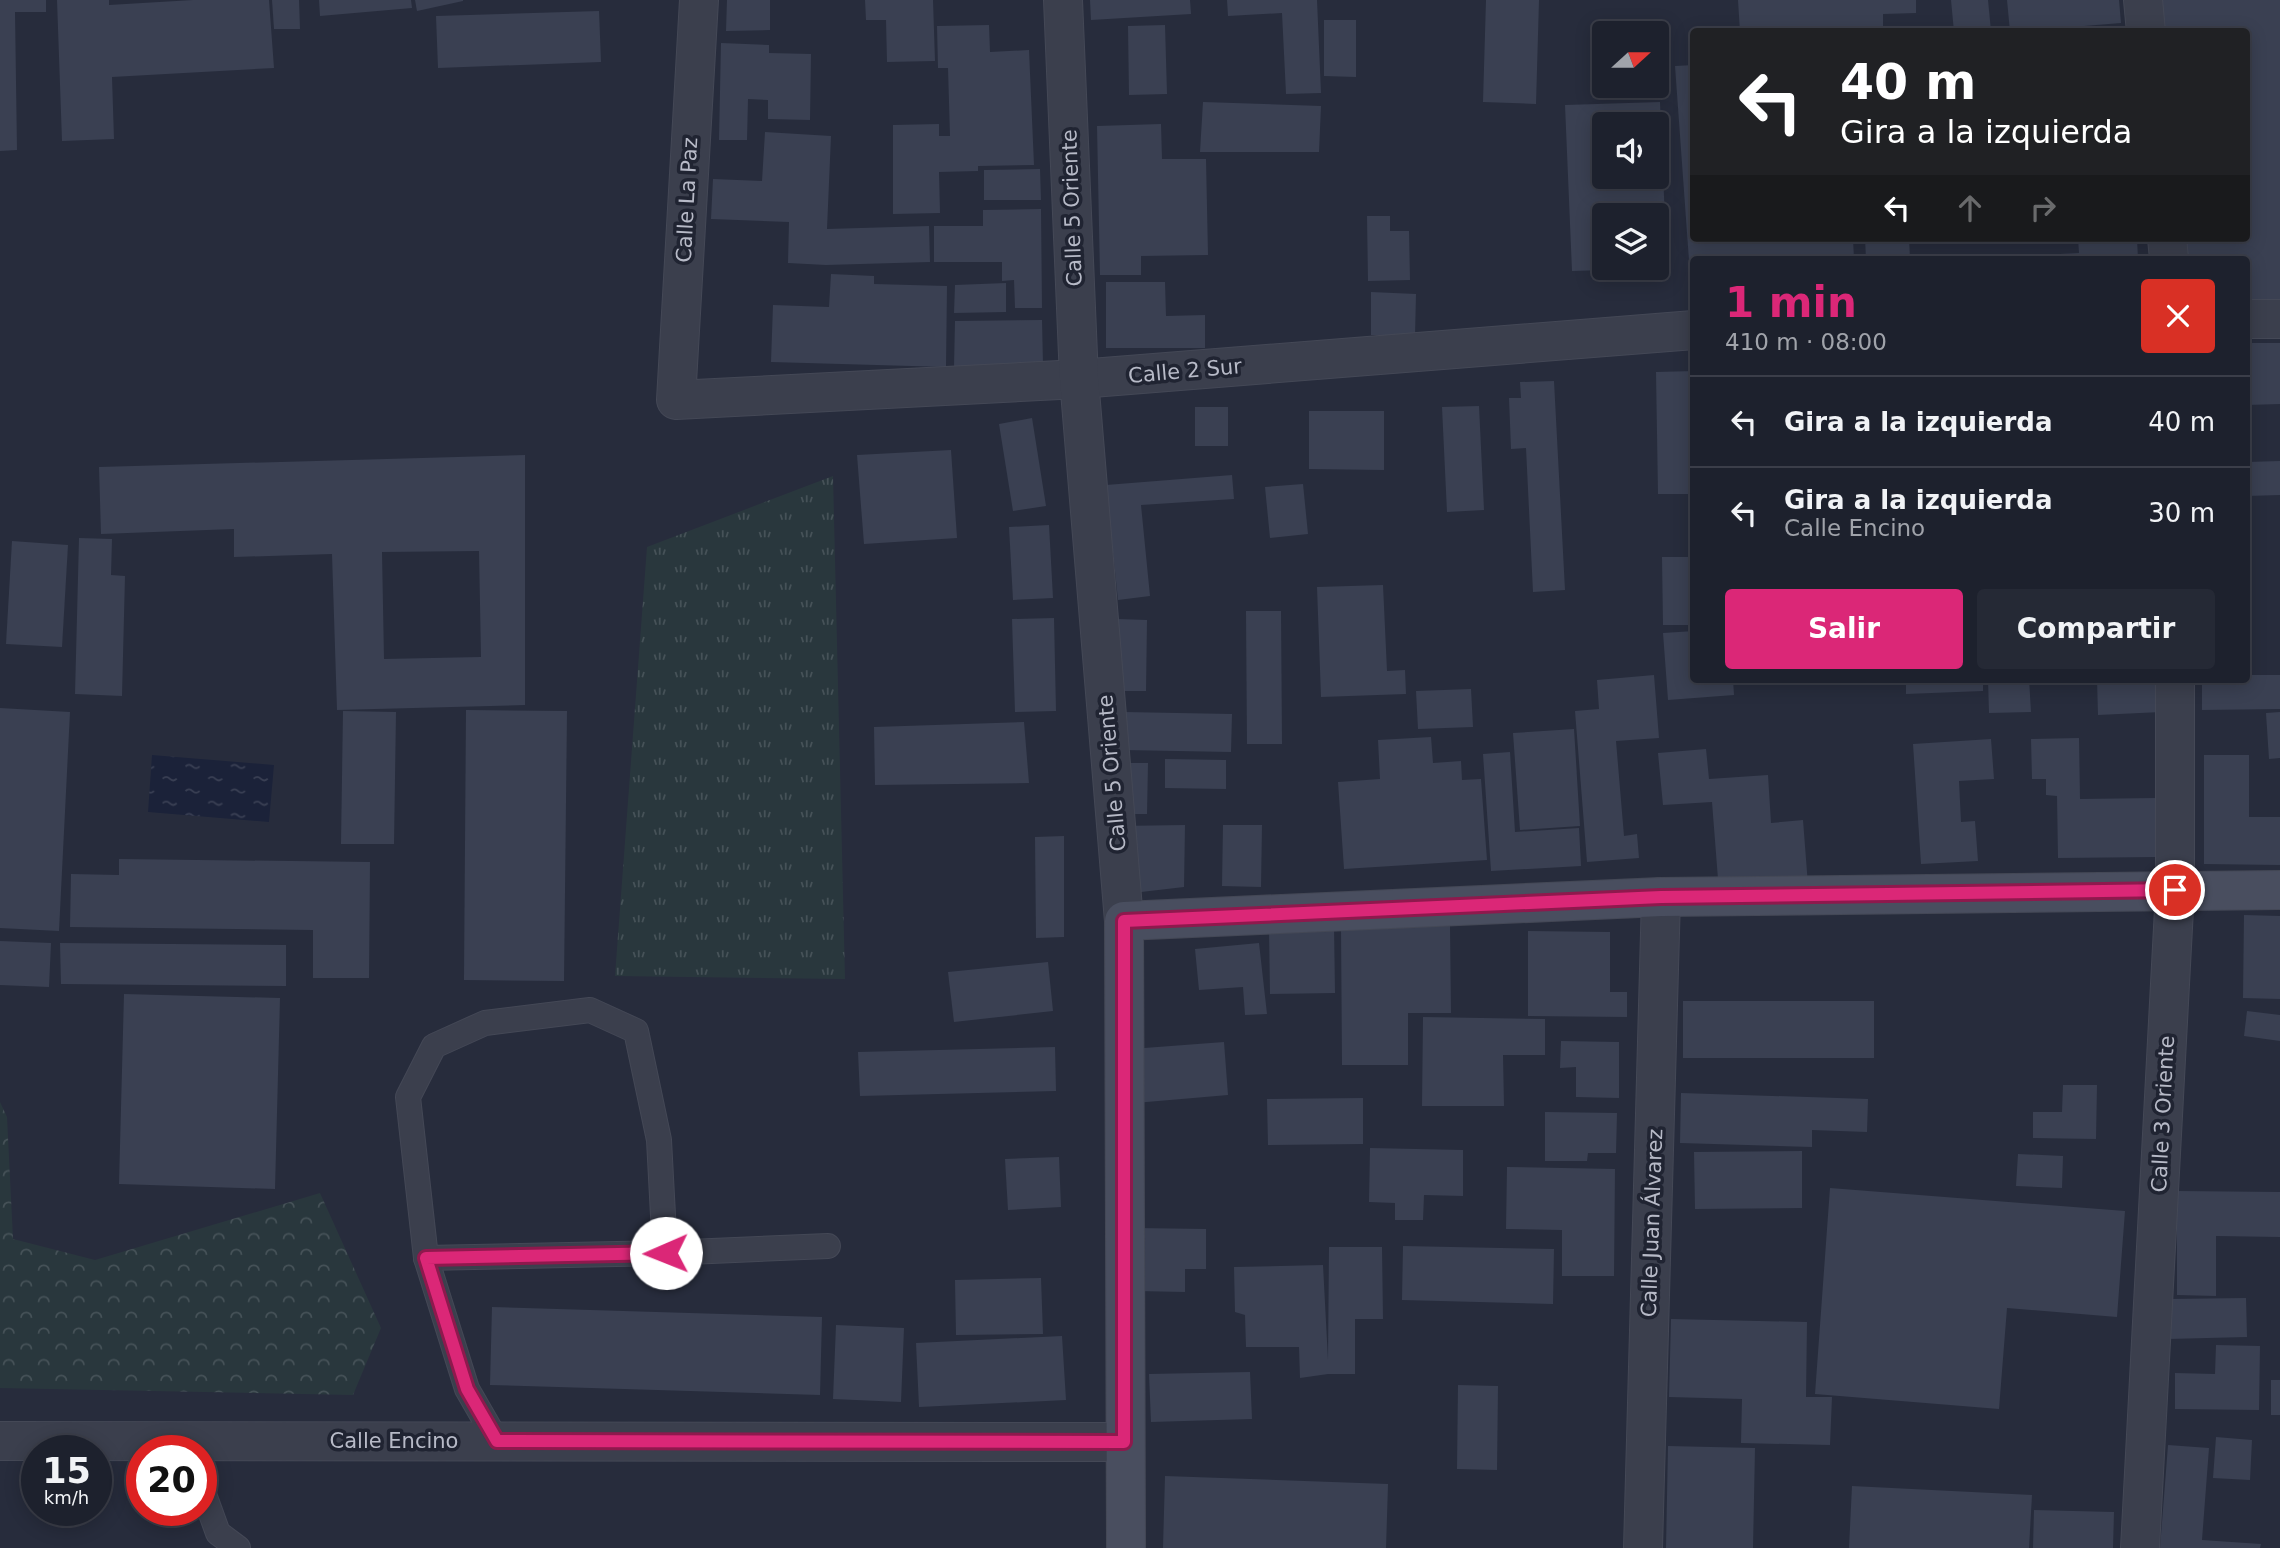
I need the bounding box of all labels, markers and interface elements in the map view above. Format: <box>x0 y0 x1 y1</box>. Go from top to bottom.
north arrow <box>1592 21 1670 98</box>
map controls <box>1592 21 1669 280</box>
text: 40 m <box>1840 54 1976 111</box>
icon: left <box>1725 56 1816 147</box>
button: sound <box>1592 112 1669 189</box>
text: Gira a la izquierda <box>1840 113 2132 151</box>
street label: Calle 5 Oriente <box>1057 129 1087 287</box>
street label: Calle La Paz <box>672 137 702 263</box>
icon: left <box>1878 189 1916 227</box>
icon: ahead <box>1951 189 1989 227</box>
icon: right <box>2024 189 2062 227</box>
button: layers <box>1592 203 1669 280</box>
text: 1 min <box>1725 278 1857 327</box>
button: close <box>2141 279 2215 353</box>
text: 410 m · 08:00 <box>1725 329 1887 355</box>
street label: Calle 2 Sur <box>1127 354 1243 388</box>
icon: left <box>1725 403 1763 441</box>
text: Gira a la izquierda <box>1784 407 2052 437</box>
text: 40 m <box>2148 407 2215 437</box>
text: Gira a la izquierda <box>1784 485 2052 515</box>
icon: left <box>1725 494 1763 532</box>
text: 30 m <box>2148 498 2215 528</box>
text: Calle Encino <box>1784 515 1925 541</box>
button: Salir <box>1725 589 1963 669</box>
button: Compartir <box>1977 589 2215 669</box>
street label: Calle 5 Oriente <box>1093 694 1131 852</box>
pin <box>2145 860 2205 920</box>
icon: arrive <box>2156 871 2194 909</box>
street label: Calle 3 Oriente <box>2147 1035 2179 1193</box>
street label: Calle Juan Álvarez <box>1636 1128 1667 1318</box>
position arrow <box>629 1216 703 1290</box>
street label: Calle Encino <box>330 1429 458 1453</box>
speed limit sign: 20 <box>126 1435 217 1526</box>
text: 15 <box>42 1451 91 1491</box>
text: km/h <box>44 1487 89 1508</box>

